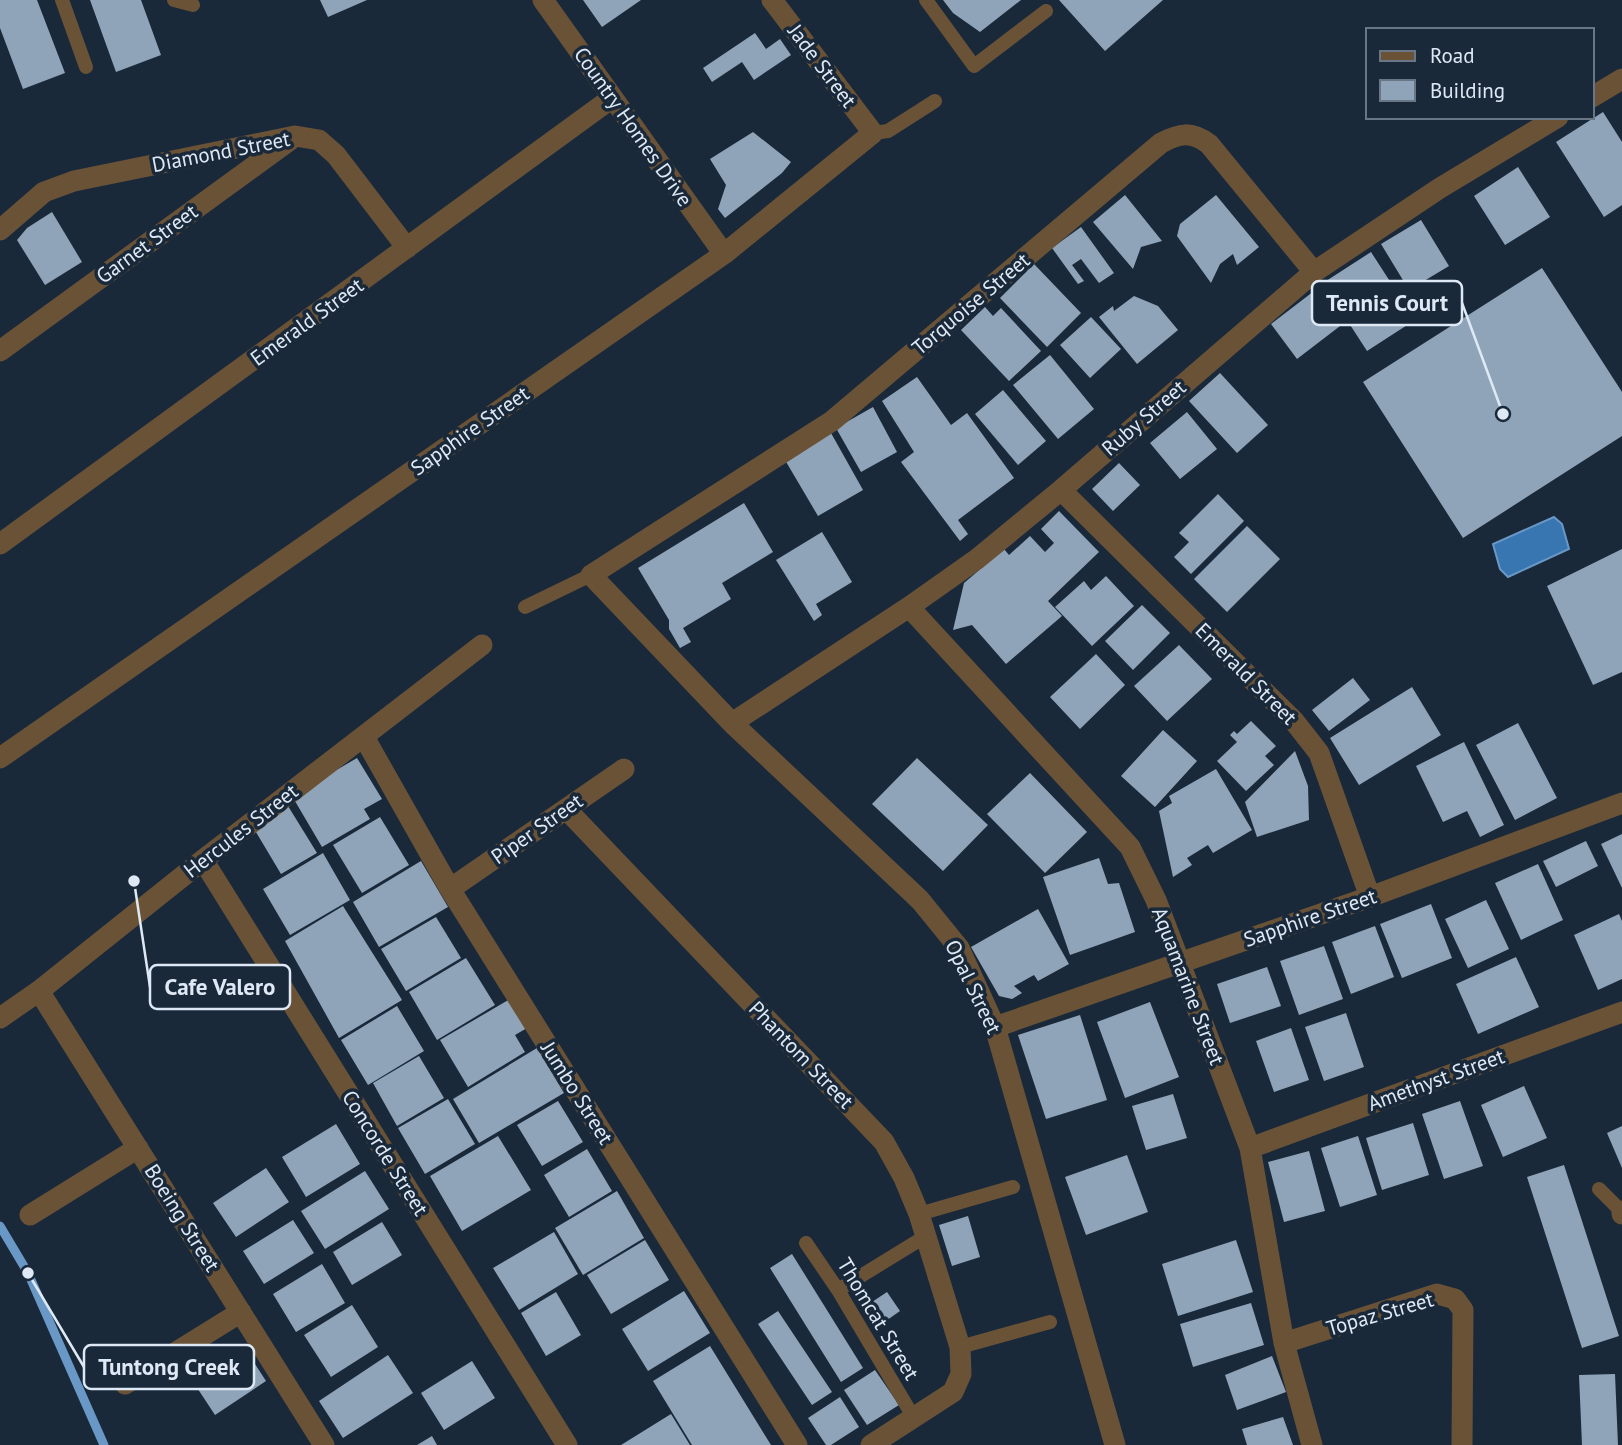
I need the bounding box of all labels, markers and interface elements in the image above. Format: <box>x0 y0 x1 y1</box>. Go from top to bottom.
street label: Jade Street <box>782 18 863 113</box>
legend <box>1366 28 1594 119</box>
street label: Country Homes Drive <box>568 42 699 212</box>
text: Road <box>1430 42 1474 69</box>
text: Building <box>1430 77 1505 104</box>
street label: Diamond Street <box>150 125 292 178</box>
street label: Garnet Street <box>91 198 203 289</box>
street label: Torquoise Street <box>906 246 1035 361</box>
street label: Emerald Street <box>245 272 369 372</box>
callout: Tennis Court <box>1312 281 1462 325</box>
text: Tennis Court <box>1326 288 1448 317</box>
street label: Ruby Street <box>1096 374 1191 462</box>
street label: Sapphire Street <box>405 380 534 481</box>
street label: Emerald Street <box>1190 617 1303 730</box>
street label: Hercules Street <box>178 778 303 884</box>
street label: Piper Street <box>486 787 588 870</box>
street label: Sapphire Street <box>1240 882 1380 953</box>
street label: Aquamarine Street <box>1146 903 1231 1068</box>
street label: Opal Street <box>939 935 1008 1038</box>
callout: Cafe Valero <box>150 965 290 1009</box>
text: Cafe Valero <box>165 972 275 1001</box>
street label: Phantom Street <box>743 995 860 1114</box>
street label: Jumbo Street <box>535 1035 620 1149</box>
street label: Amethyst Street <box>1364 1042 1508 1117</box>
street label: Concorde Street <box>336 1085 435 1220</box>
street label: Boeing Street <box>139 1159 226 1277</box>
street label: Thomcat Street <box>831 1253 925 1385</box>
street label: Topaz Street <box>1323 1285 1436 1342</box>
callout: Tuntong Creek <box>84 1345 254 1389</box>
text: Tuntong Creek <box>98 1352 240 1381</box>

